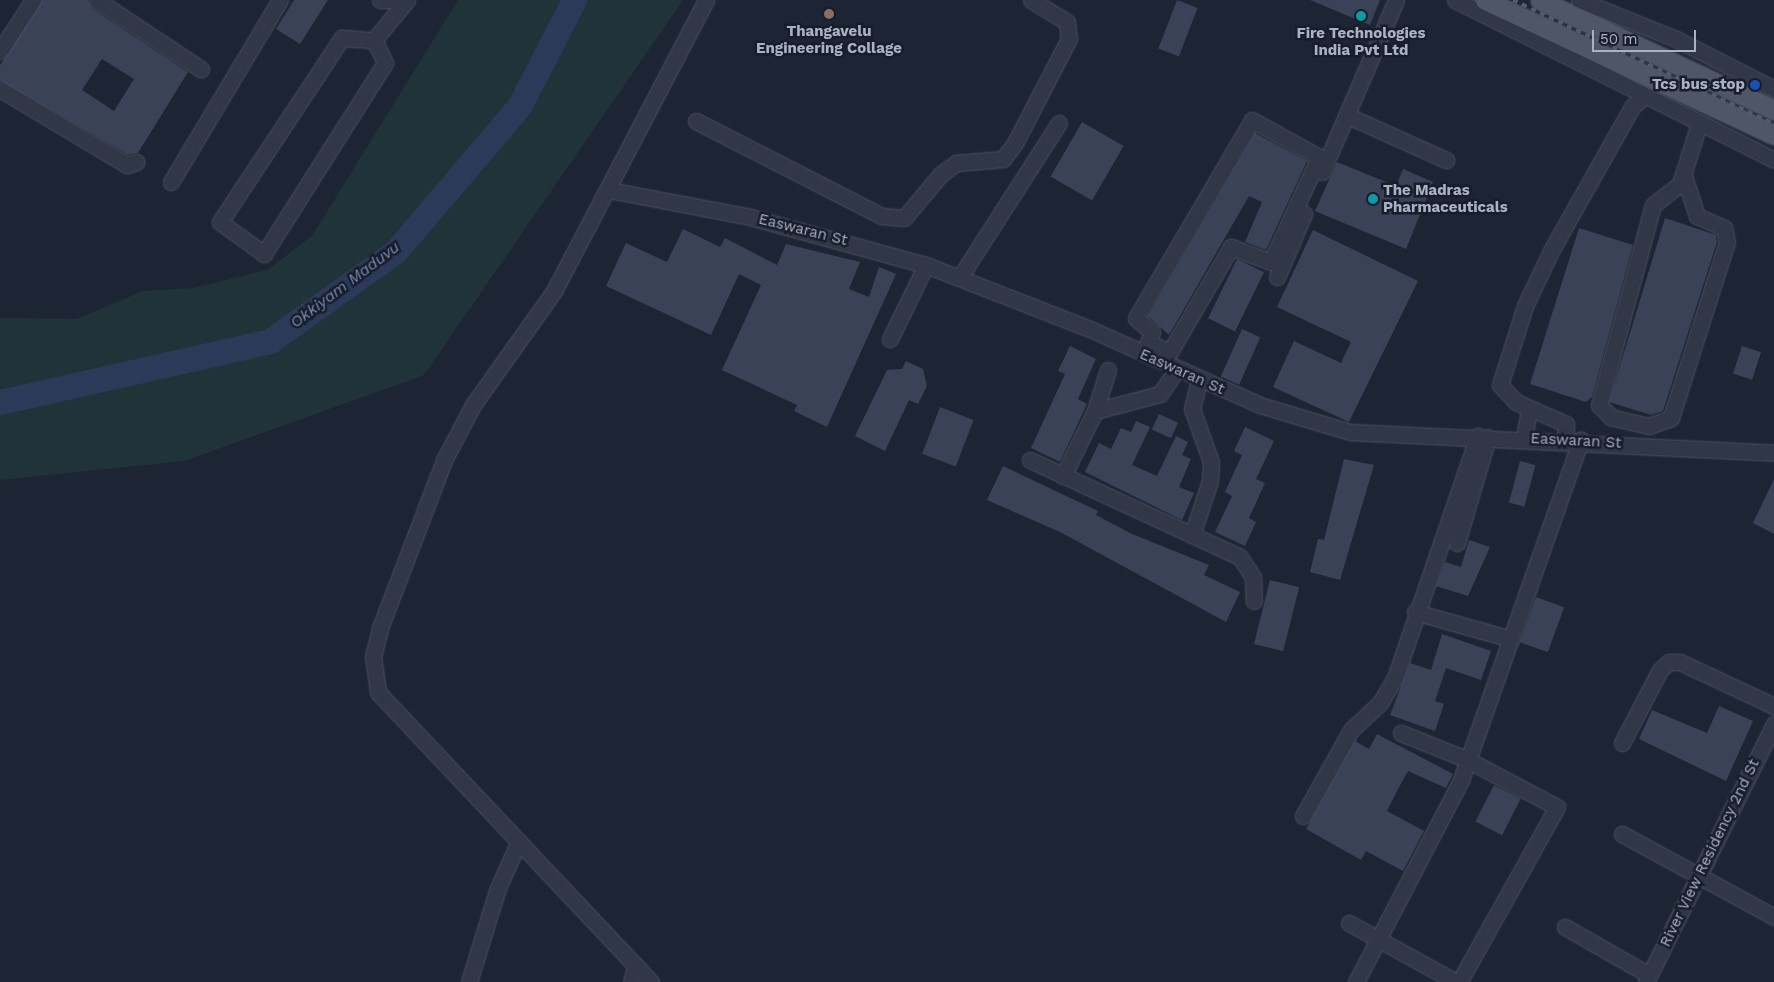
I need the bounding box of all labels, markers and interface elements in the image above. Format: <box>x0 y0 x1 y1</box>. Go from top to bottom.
marker: Thangavelu Engineering Collage <box>823 8 835 20</box>
marker: Fire Technologies India Pvt Ltd <box>1355 10 1367 22</box>
scale bar <box>1594 20 1698 52</box>
place label: Thangavelu Engineering Collage <box>756 22 902 57</box>
place label: Fire Technologies India Pvt Ltd <box>1296 24 1426 59</box>
text: 50 m <box>1600 30 1637 48</box>
place label: Tcs bus stop <box>1652 76 1745 94</box>
marker: Tcs bus stop <box>1749 79 1761 91</box>
place label: The Madras Pharmaceuticals <box>1383 181 1508 216</box>
marker: The Madras Pharmaceuticals <box>1367 193 1379 205</box>
street label: Easwaran St <box>757 210 849 250</box>
water label: Okkiyam Maduvu <box>287 238 403 332</box>
street label: Easwaran St <box>1137 345 1227 399</box>
street label: Easwaran St <box>1530 430 1622 452</box>
street label: River View Residency 2nd St <box>1656 755 1764 951</box>

